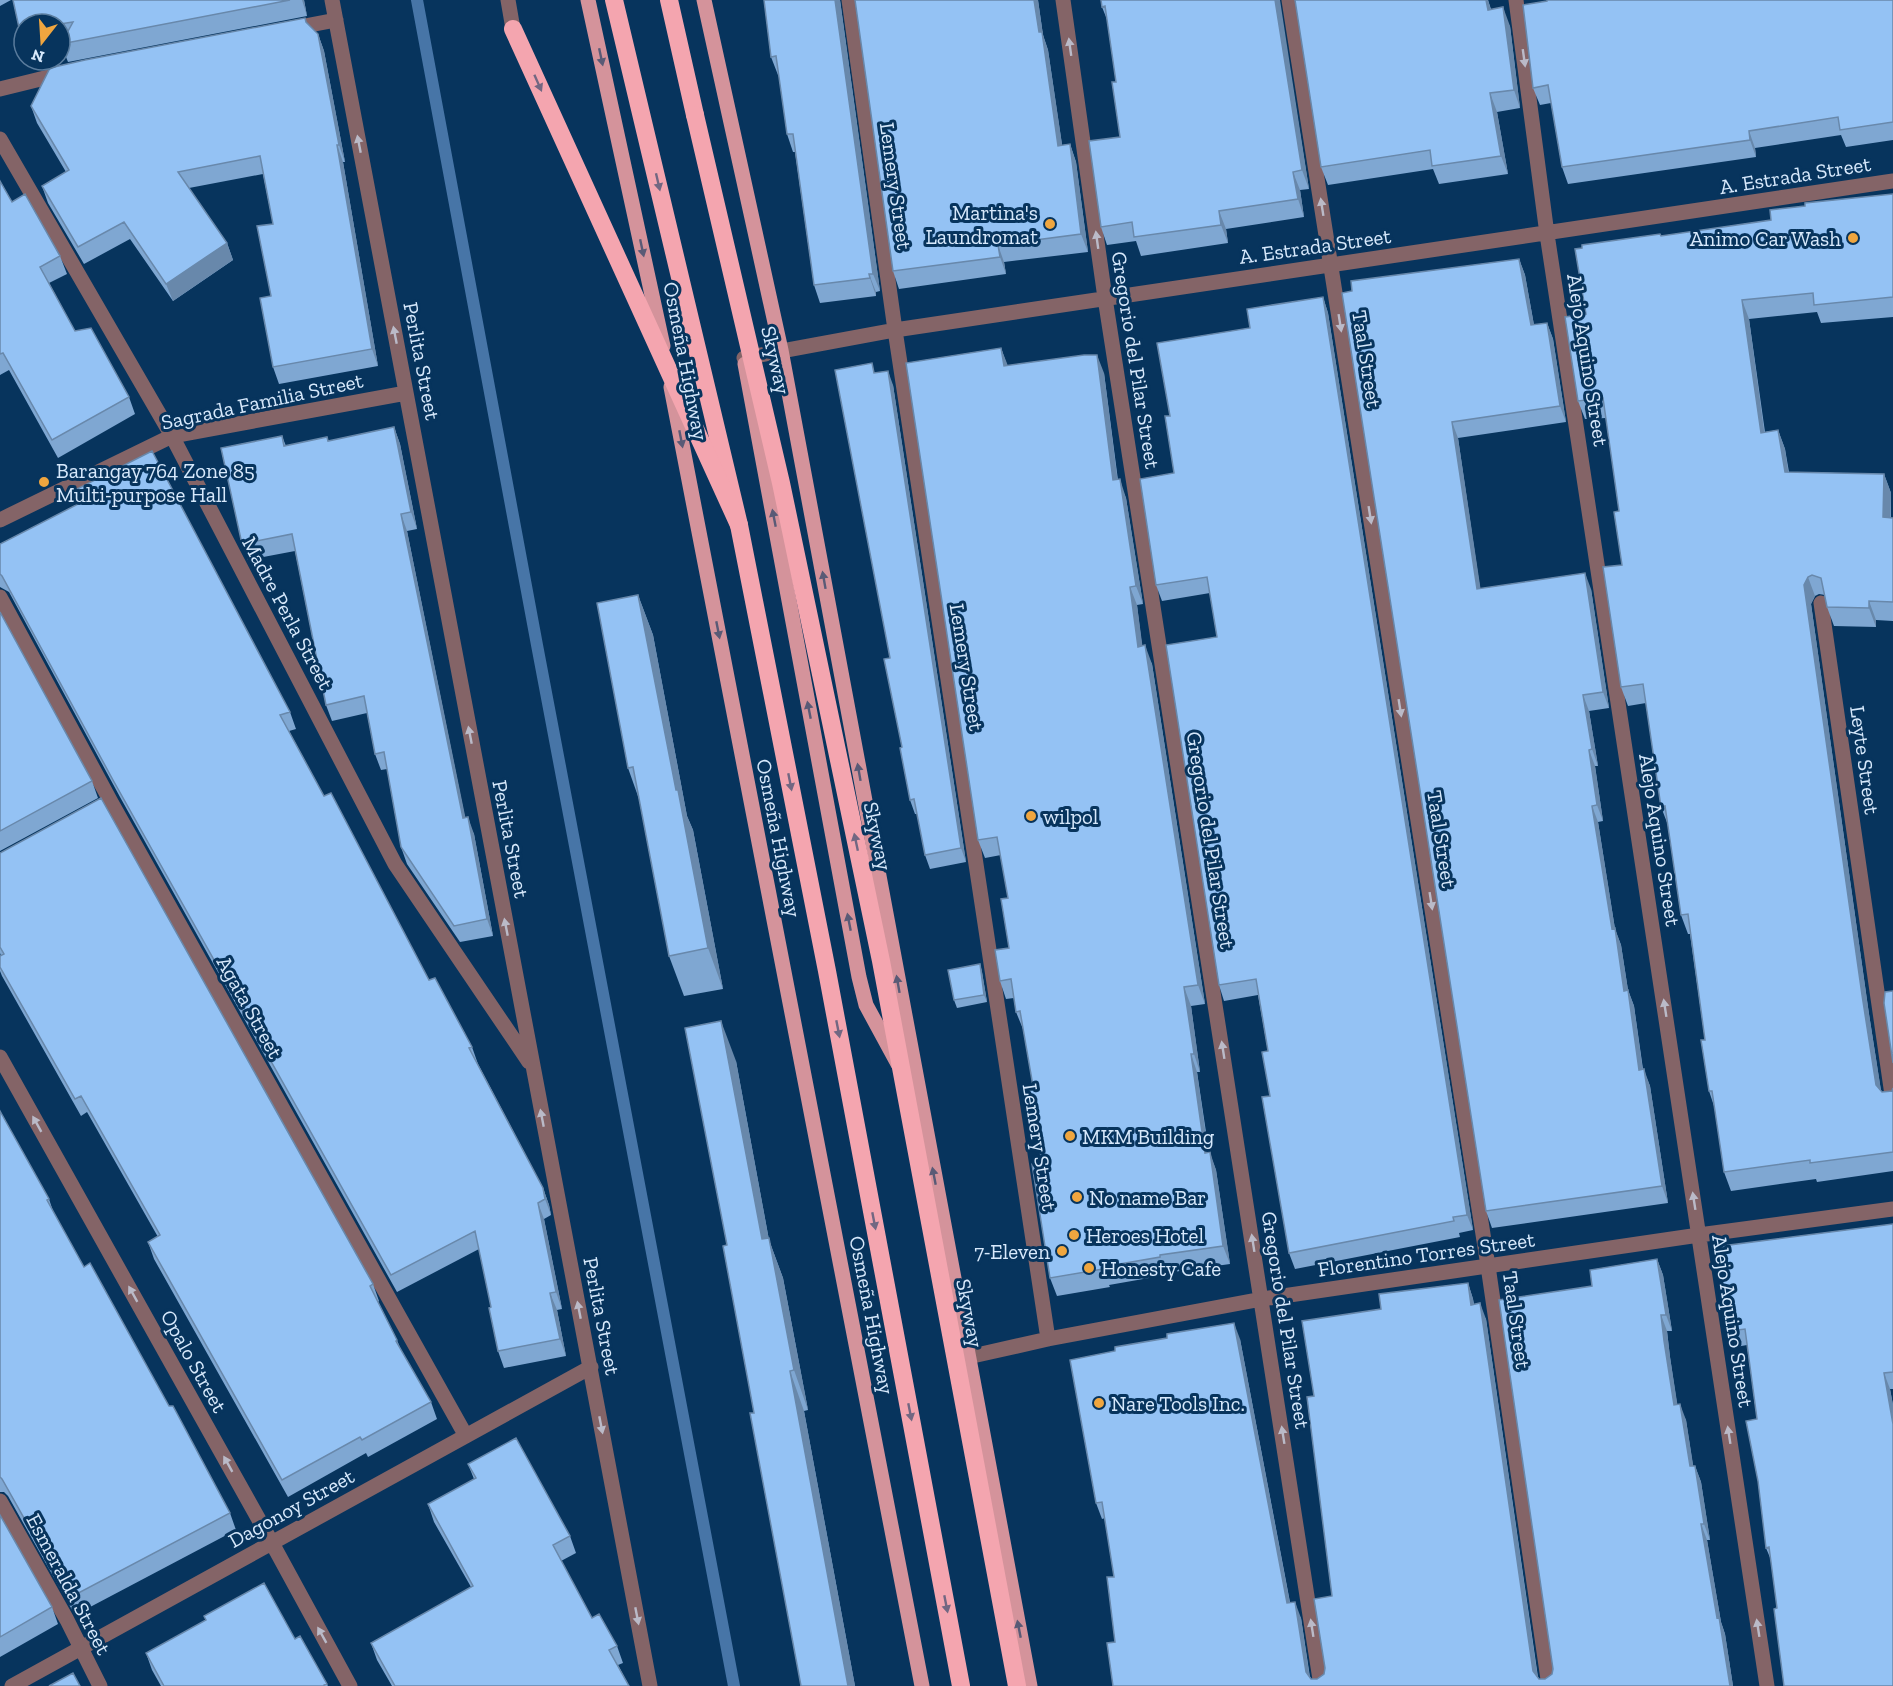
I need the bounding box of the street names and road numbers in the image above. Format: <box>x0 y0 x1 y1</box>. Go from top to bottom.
street label: Lemery Street <box>875 121 917 252</box>
street label: A. Estrada Street <box>1718 151 1873 199</box>
street label: A. Estrada Street <box>1238 223 1393 269</box>
street label: Gregorio del Pilar Street <box>1106 250 1166 471</box>
street label: Alejo Aquino Street <box>1561 272 1614 448</box>
street label: Osmeña Highway <box>658 280 714 442</box>
street label: Perlita Street <box>398 300 446 422</box>
street label: Taal Street <box>1347 308 1387 410</box>
street label: Skyway <box>756 323 796 397</box>
street label: Sagrada Familia Street <box>159 367 365 435</box>
street label: Madre Perla Street <box>237 532 339 694</box>
street label: Lemery Street <box>945 602 989 733</box>
street label: Leyte Street <box>1845 704 1885 816</box>
street label: Gregorio del Pilar Street <box>1181 730 1241 951</box>
street label: Alejo Aquino Street <box>1633 752 1686 928</box>
street label: Osmeña Highway <box>751 757 807 919</box>
street label: Perlita Street <box>487 778 535 900</box>
street label: Taal Street <box>1422 788 1462 890</box>
street label: Skyway <box>859 799 897 873</box>
street label: Agata Street <box>212 952 288 1063</box>
street label: Lemery Street <box>1018 1082 1062 1213</box>
street label: Gregorio del Pilar Street <box>1256 1210 1316 1431</box>
street label: Florentino Torres Street <box>1316 1226 1536 1282</box>
street label: Alejo Aquino Street <box>1706 1233 1759 1409</box>
street label: Osmeña Highway <box>844 1234 900 1396</box>
street label: Perlita Street <box>578 1255 626 1377</box>
street label: Taal Street <box>1498 1270 1536 1371</box>
street label: Skyway <box>951 1277 989 1350</box>
street label: Opalo Street <box>156 1305 233 1417</box>
street label: Dagonoy Street <box>224 1463 358 1553</box>
street label: Esmeralda Street <box>21 1509 117 1659</box>

